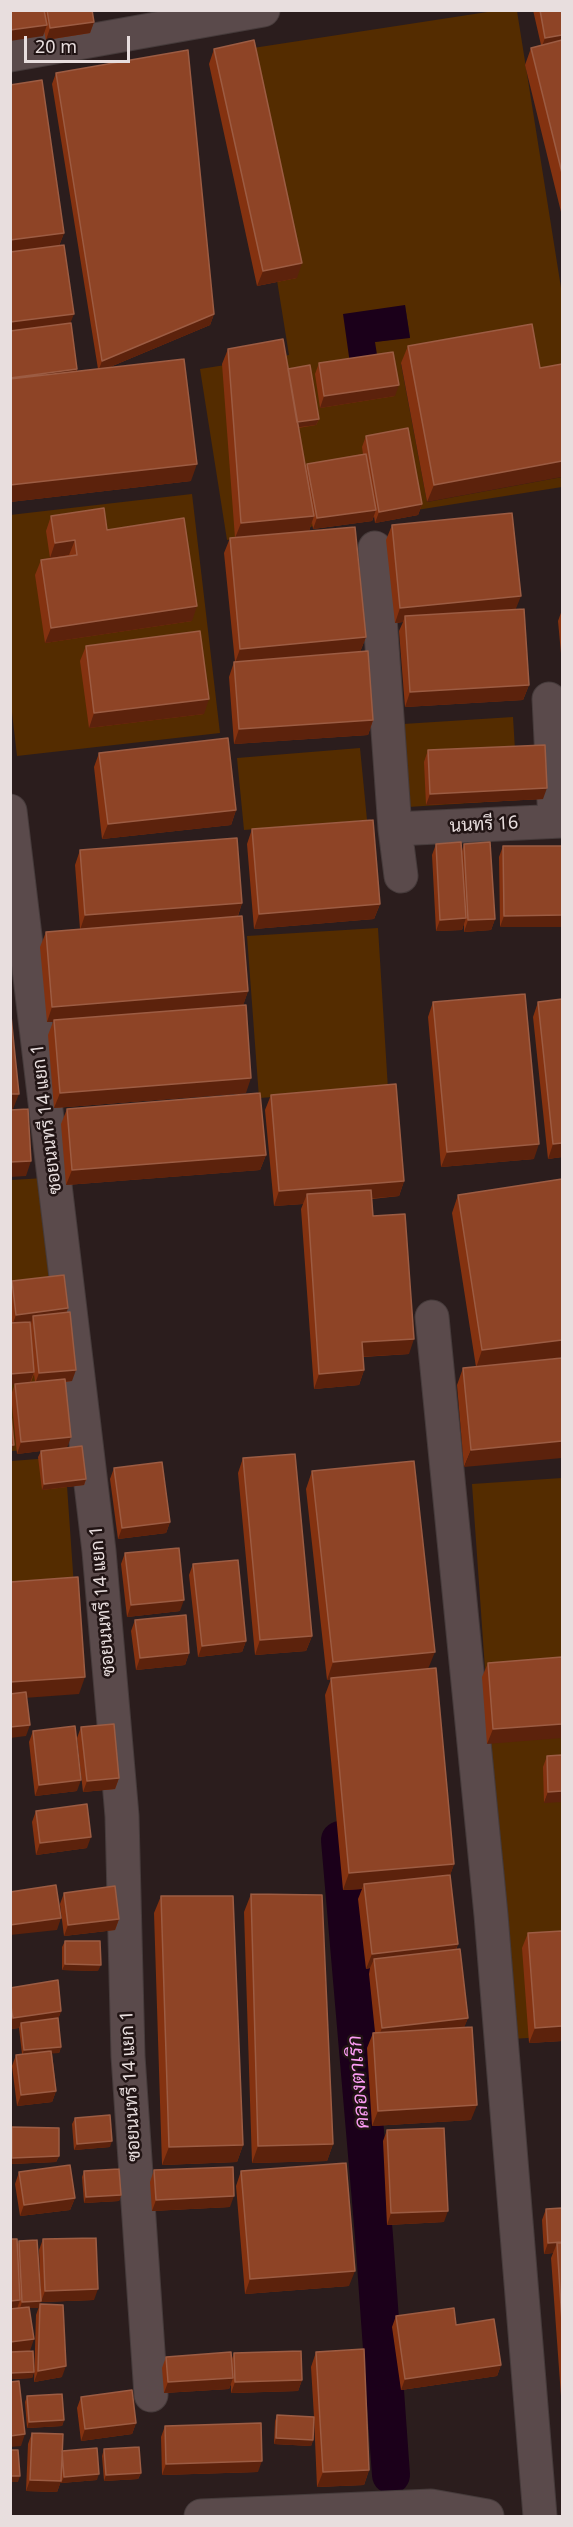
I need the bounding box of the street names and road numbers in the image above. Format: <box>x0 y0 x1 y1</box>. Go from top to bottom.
street label: นนทรี 16 <box>449 812 519 838</box>
street label: ซอยนนทรี 14 แยก 1 <box>27 1043 67 1195</box>
street label: ซอยนนทรี 14 แยก 1 <box>86 1525 120 1677</box>
street label: ซอยนนทรี 14 แยก 1 <box>116 2010 146 2162</box>

